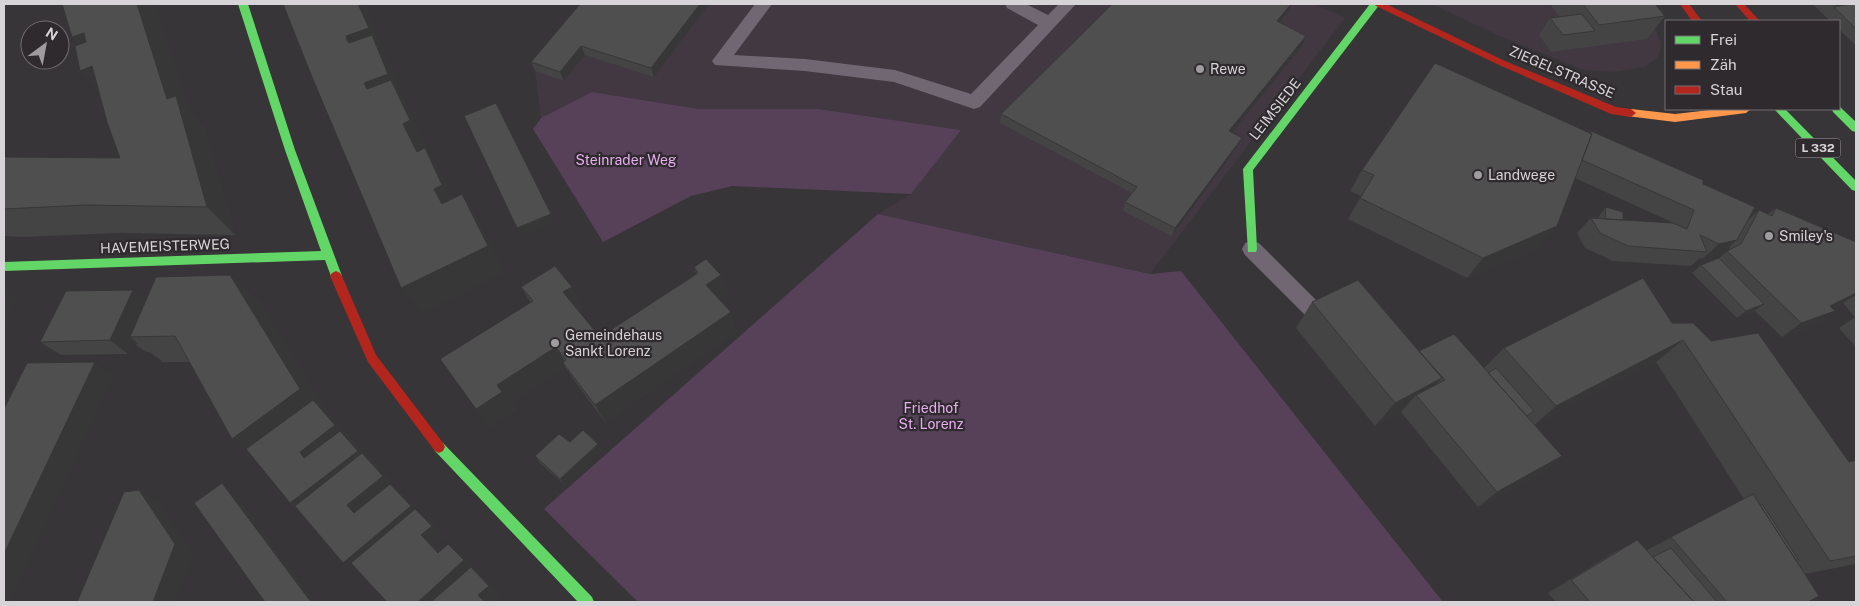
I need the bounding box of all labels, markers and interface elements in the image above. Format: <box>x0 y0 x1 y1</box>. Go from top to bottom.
north arrow <box>20 20 70 70</box>
legend <box>1665 20 1840 110</box>
text: N <box>43 24 61 44</box>
text: Frei <box>1710 31 1737 48</box>
street label: ZIEGELSTRASSE <box>1507 43 1617 101</box>
text: Zäh <box>1710 56 1737 73</box>
place label: Rewe <box>1210 61 1246 77</box>
marker: Rewe <box>1194 63 1206 75</box>
street label: LEIMSIEDE <box>1246 75 1304 143</box>
text: Stau <box>1710 81 1743 98</box>
road number: L 332 <box>1796 138 1840 158</box>
park label: Steinrader Weg <box>575 152 677 168</box>
place label: Landwege <box>1488 167 1555 183</box>
marker: Landwege <box>1472 169 1484 181</box>
place label: Smiley's <box>1779 228 1833 244</box>
marker: Smiley's <box>1763 230 1775 242</box>
street label: HAVEMEISTERWEG <box>100 236 230 256</box>
place label: Gemeindehaus Sankt Lorenz <box>565 327 662 359</box>
marker: Gemeindehaus Sankt Lorenz <box>549 337 561 349</box>
park label: Friedhof St. Lorenz <box>899 400 964 432</box>

